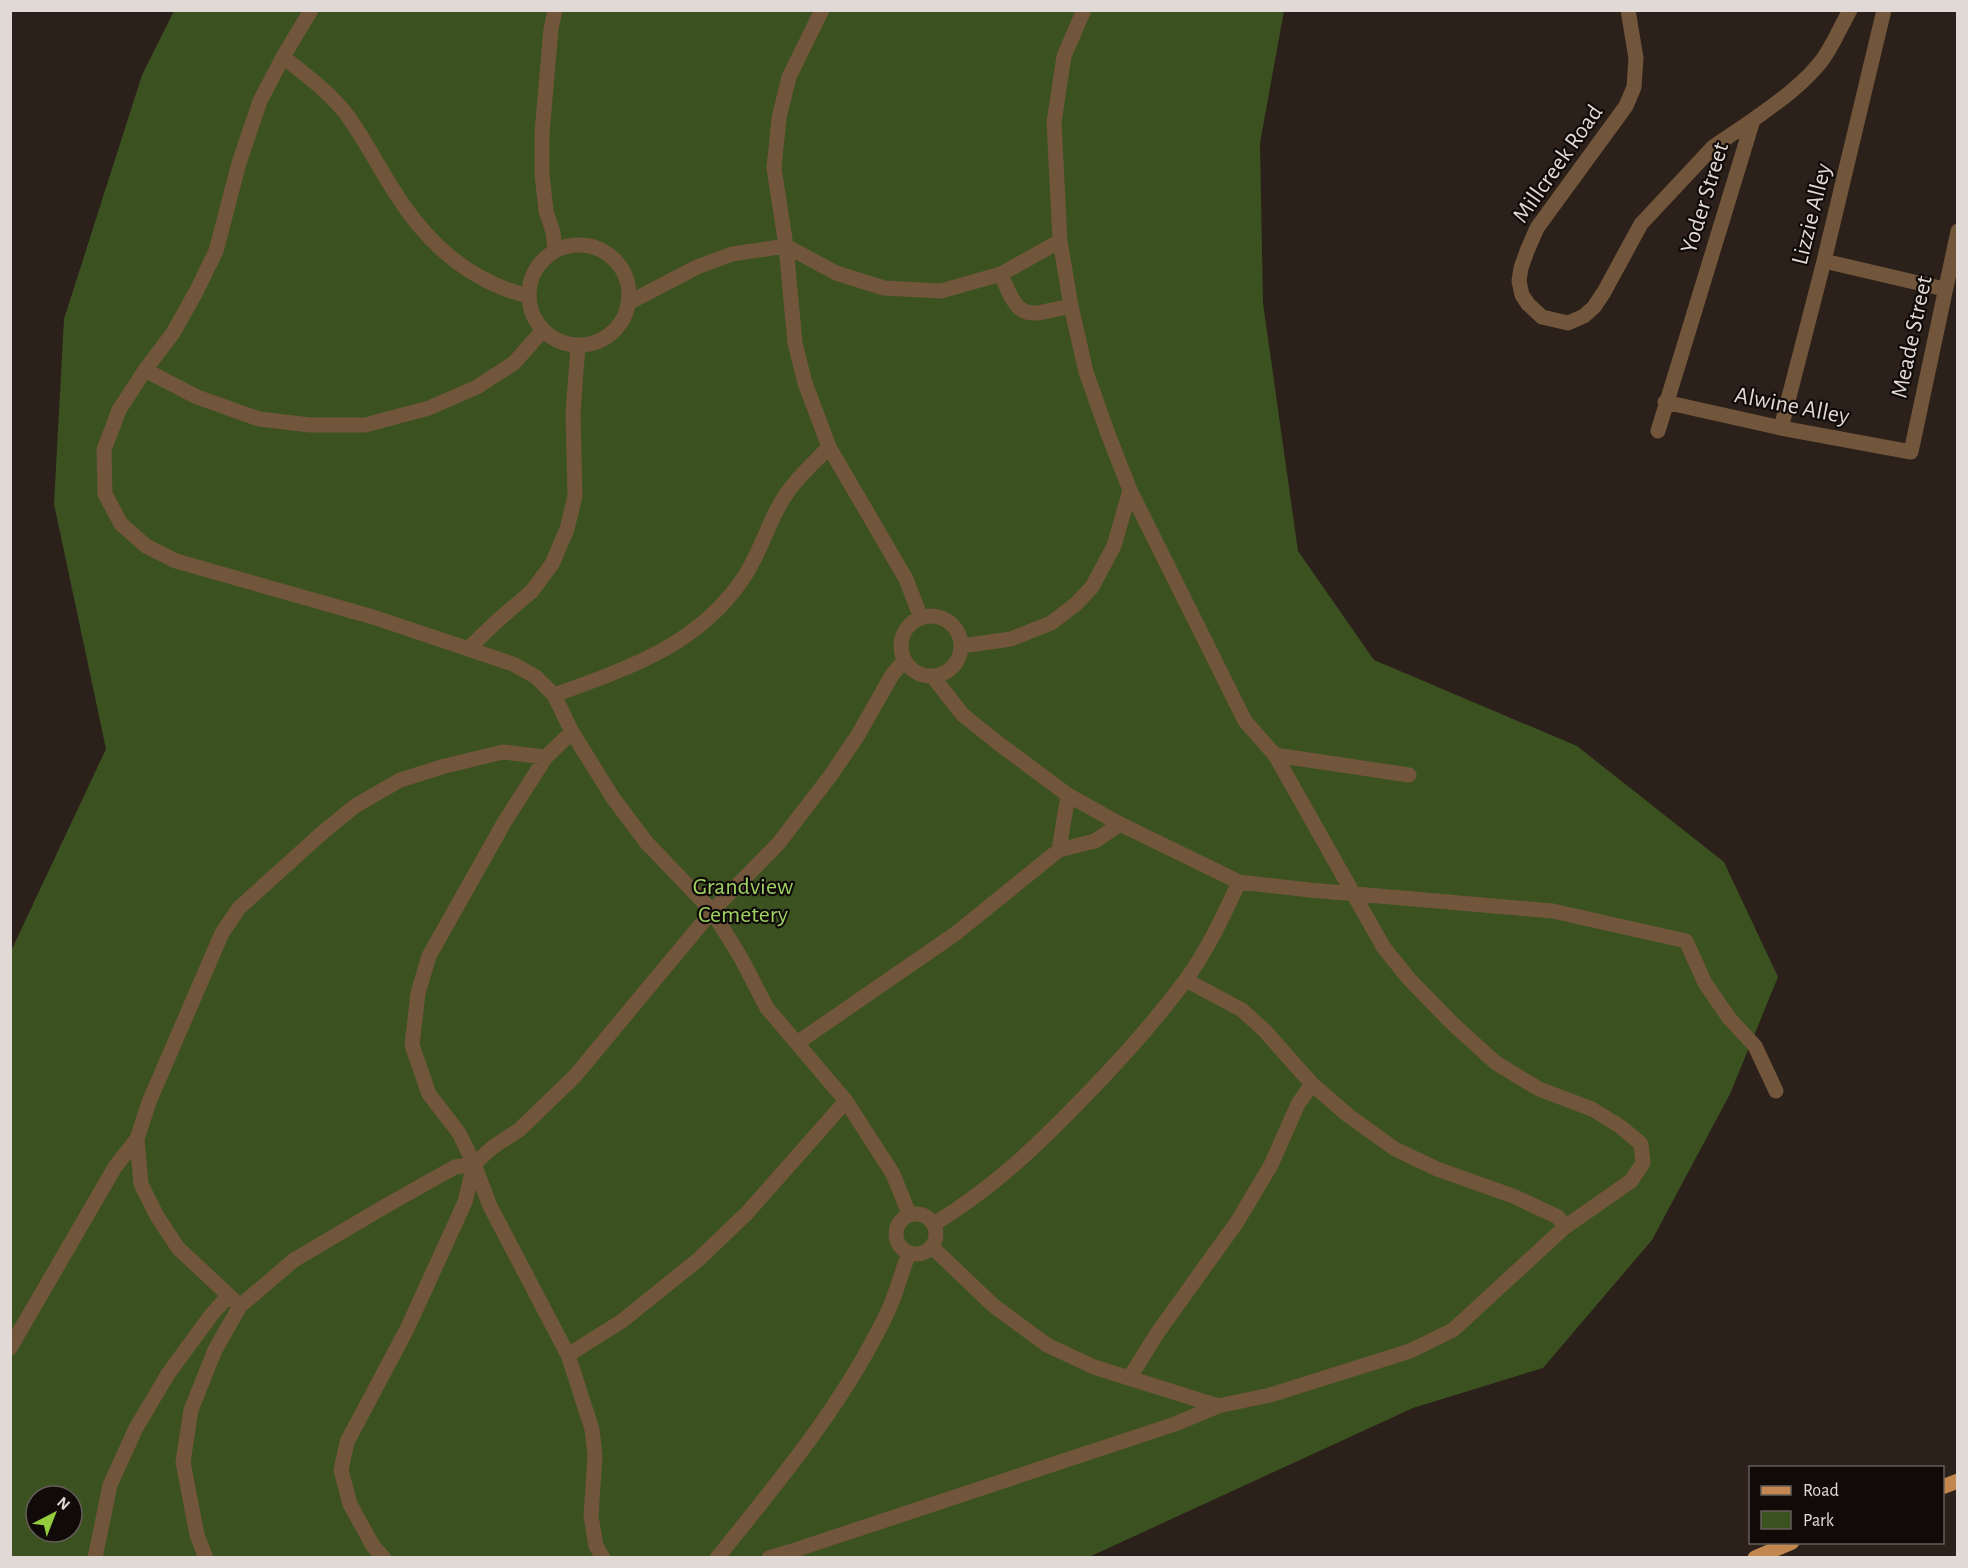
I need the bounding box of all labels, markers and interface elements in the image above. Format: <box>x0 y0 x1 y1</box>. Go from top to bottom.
street label: Millcreek Road <box>1509 101 1607 227</box>
street label: Yoder Street <box>1677 139 1733 256</box>
street label: Lizzie Alley <box>1788 161 1836 267</box>
street label: Meade Street <box>1887 273 1937 400</box>
street label: Alwine Alley <box>1733 383 1851 429</box>
park label: Grandview Cemetery <box>693 875 793 927</box>
legend <box>1749 1466 1944 1544</box>
text: Road <box>1803 1482 1839 1500</box>
north arrow <box>24 1484 84 1544</box>
text: N <box>54 1494 73 1513</box>
text: Park <box>1803 1512 1835 1530</box>

